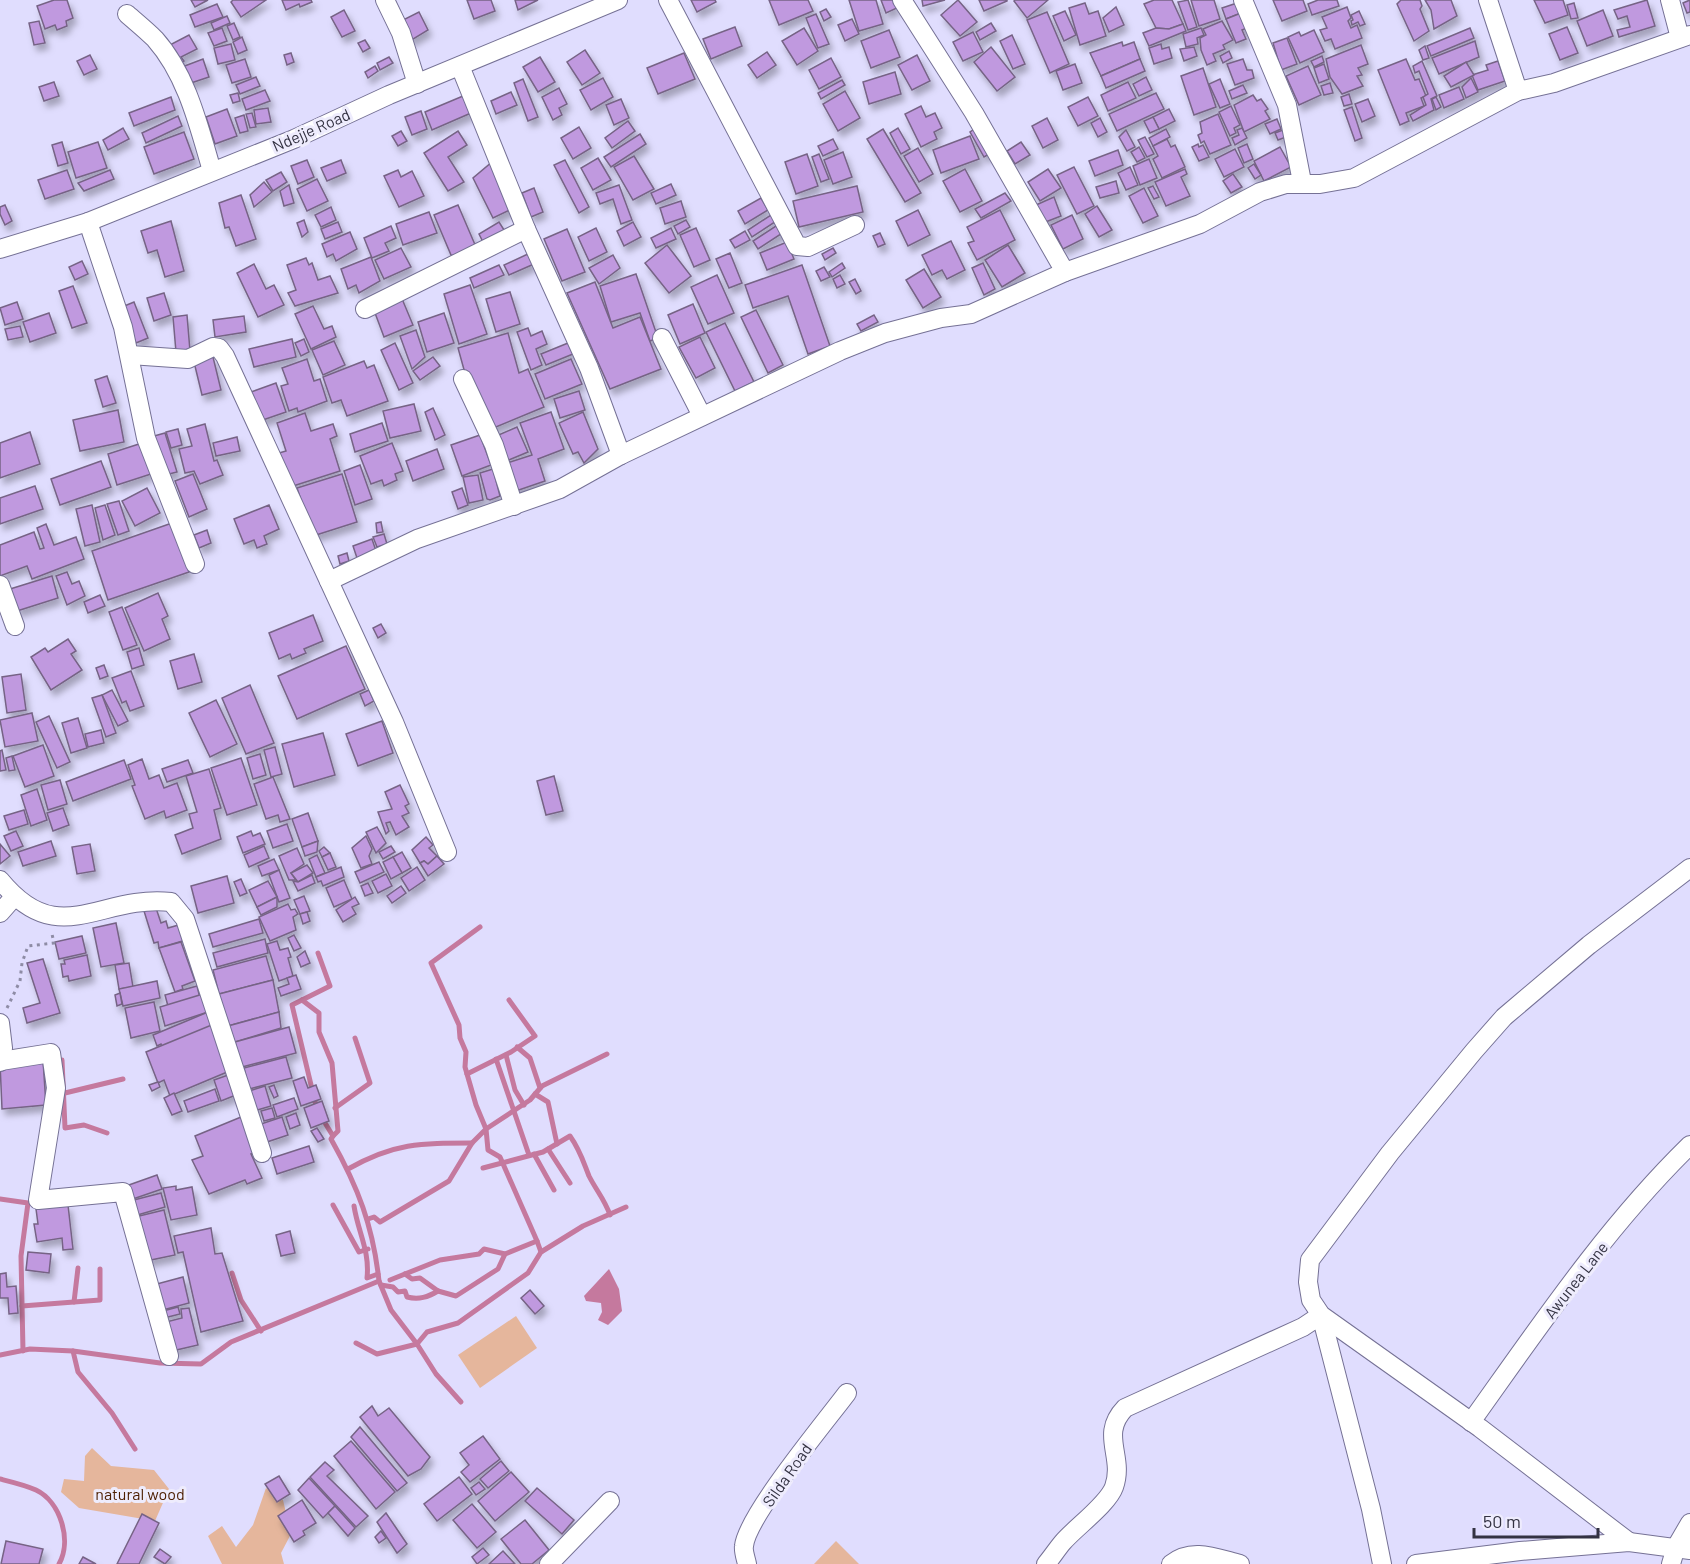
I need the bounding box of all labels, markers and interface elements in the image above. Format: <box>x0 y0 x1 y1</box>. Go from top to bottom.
street label: Ndejje Road <box>269 104 353 155</box>
street label: Awunea Lane <box>1540 1238 1611 1322</box>
street label: Silda Road <box>758 1440 815 1510</box>
park label: natural wood <box>95 1484 185 1503</box>
scale bar <box>1474 1501 1598 1539</box>
text: 50 m <box>1483 1510 1521 1532</box>

